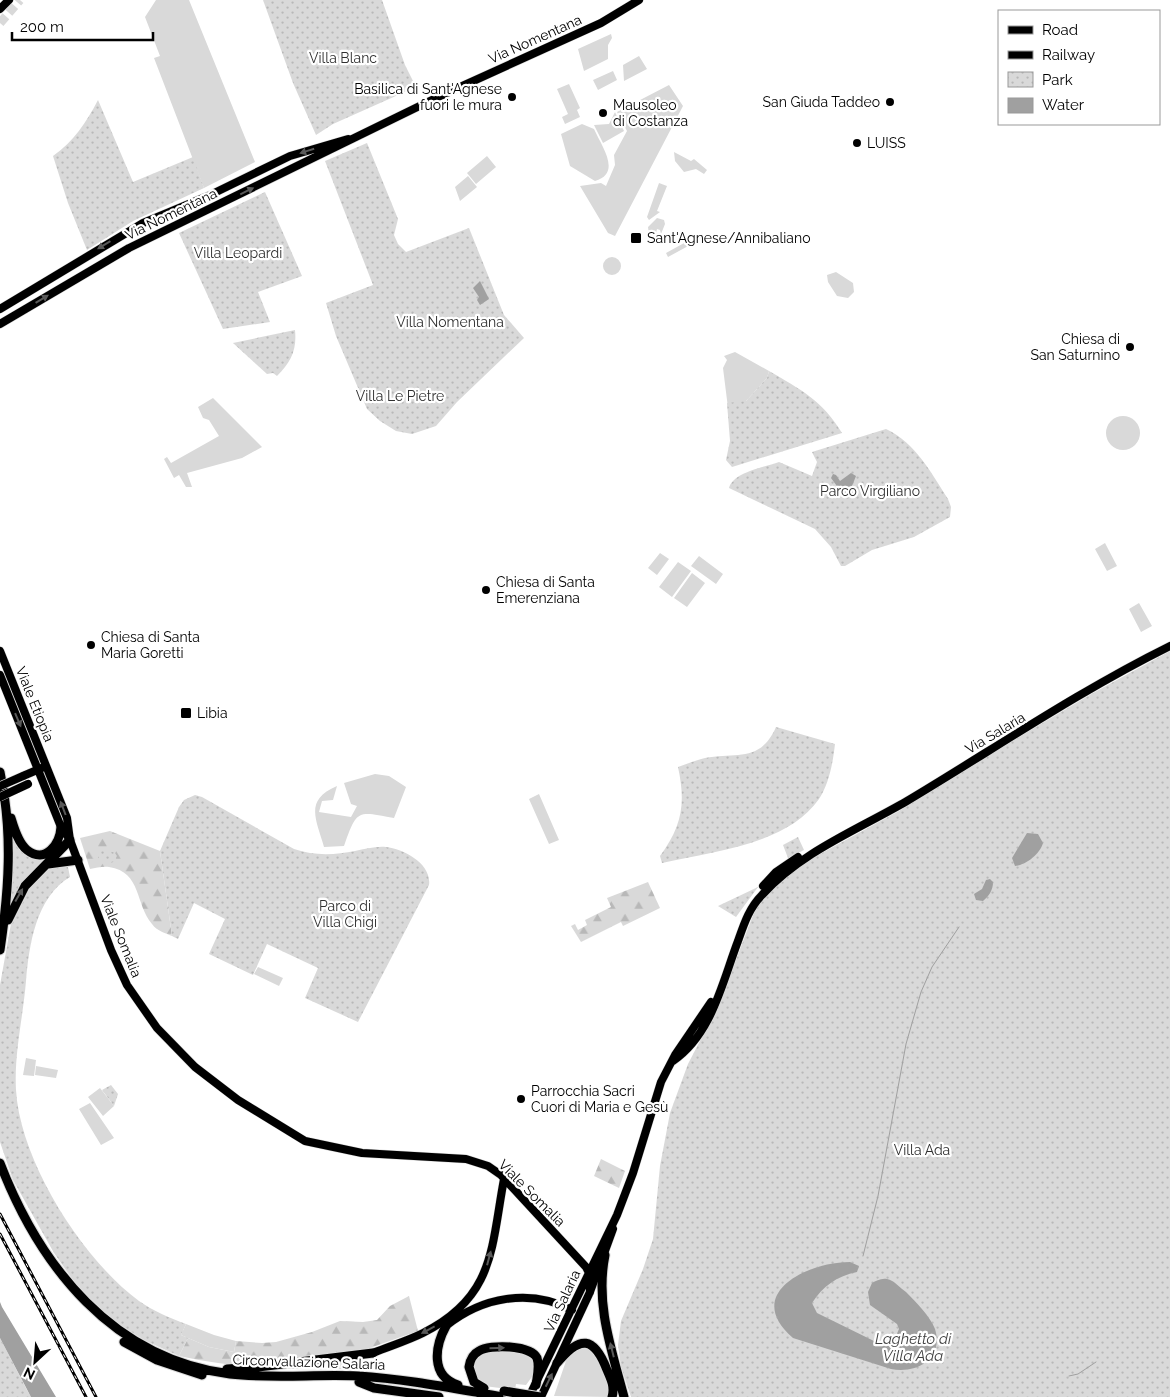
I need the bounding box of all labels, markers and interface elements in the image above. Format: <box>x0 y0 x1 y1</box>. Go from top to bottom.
scale bar <box>12 10 154 42</box>
legend <box>998 10 1160 125</box>
street label: Via Nomentana <box>486 11 584 67</box>
text: 200 m <box>20 18 64 36</box>
text: Road <box>1042 21 1078 39</box>
text: Railway <box>1042 46 1095 64</box>
park label: Villa Blanc <box>309 50 377 66</box>
text: Park <box>1042 71 1073 89</box>
place label: Basilica di Sant'Agnese fuori le mura <box>354 81 502 113</box>
marker: Basilica di Sant'Agnese fuori le mura <box>506 91 518 103</box>
place label: San Giuda Taddeo <box>763 94 880 110</box>
marker: San Giuda Taddeo <box>884 96 896 108</box>
text: Water <box>1042 96 1085 114</box>
place label: Mausoleo di Costanza <box>613 97 688 129</box>
marker: Mausoleo di Costanza <box>597 107 609 119</box>
place label: LUISS <box>867 135 906 151</box>
marker: LUISS <box>851 137 863 149</box>
one-way arrow <box>299 147 314 155</box>
street label: Via Nomentana <box>123 185 219 243</box>
one-way arrow <box>240 187 255 195</box>
place label: Sant'Agnese/Annibaliano <box>647 230 810 246</box>
marker: Sant'Agnese/Annibaliano <box>629 231 643 245</box>
one-way arrow <box>98 241 111 250</box>
park label: Villa Leopardi <box>194 245 282 261</box>
one-way arrow <box>35 295 48 304</box>
park label: Villa Nomentana <box>396 314 504 330</box>
place label: Chiesa di San Saturnino <box>1030 331 1120 363</box>
marker: Chiesa di San Saturnino <box>1124 341 1136 353</box>
park label: Villa Le Pietre <box>356 388 444 404</box>
park label: Parco Virgiliano <box>820 483 920 499</box>
place label: Chiesa di Santa Emerenziana <box>496 574 595 606</box>
marker: Chiesa di Santa Emerenziana <box>480 584 492 596</box>
place label: Chiesa di Santa Maria Goretti <box>101 629 200 661</box>
marker: Chiesa di Santa Maria Goretti <box>85 639 97 651</box>
street label: Viale Etiopia <box>13 664 57 744</box>
place label: Libia <box>197 705 228 721</box>
marker: Libia <box>179 706 193 720</box>
street label: Via Salaria <box>962 709 1028 757</box>
one-way arrow <box>15 713 23 727</box>
one-way arrow <box>59 800 67 815</box>
one-way arrow <box>15 889 24 902</box>
street label: Viale Somalia <box>97 892 145 980</box>
park label: Parco di Villa Chigi <box>313 898 377 930</box>
place label: Parrocchia Sacri Cuori di Maria e Gesù <box>531 1083 668 1115</box>
marker: Parrocchia Sacri Cuori di Maria e Gesù <box>515 1093 527 1105</box>
park label: Villa Ada <box>894 1142 950 1158</box>
street label: Viale Somalia <box>495 1156 569 1230</box>
one-way arrow <box>485 1251 493 1266</box>
street label: Via Salaria <box>541 1267 583 1335</box>
one-way arrow <box>421 1326 435 1334</box>
water label: Laghetto di Villa Ada <box>875 1330 952 1365</box>
north arrow <box>10 1337 60 1387</box>
one-way arrow <box>608 1342 616 1357</box>
one-way arrow <box>489 1344 505 1352</box>
street label: Circonvallazione Salaria <box>232 1351 386 1373</box>
text: N <box>21 1364 38 1383</box>
one-way arrow <box>545 1373 553 1387</box>

